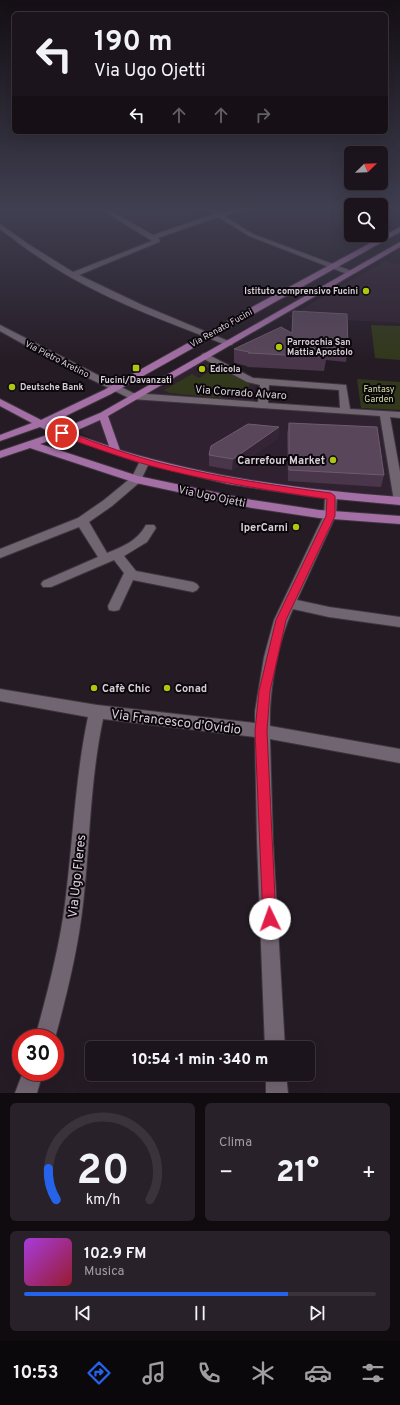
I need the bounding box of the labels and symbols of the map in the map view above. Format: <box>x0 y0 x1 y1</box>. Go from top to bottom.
north arrow <box>344 146 388 190</box>
place label: Istituto comprensivo Fucini <box>244 286 358 297</box>
marker: Istituto comprensivo Fucini <box>361 286 371 296</box>
street label: Via Renato Fucini <box>188 307 254 350</box>
place label: Parrocchia San Mattia Apostolo <box>287 337 353 358</box>
street label: Via Pietro Aretino <box>23 338 91 380</box>
marker: Parrocchia San Mattia Apostolo <box>274 342 284 352</box>
marker: Fucini/Davanzati <box>131 363 141 373</box>
marker: Edicola <box>197 364 207 374</box>
place label: Edicola <box>210 364 241 375</box>
place label: Fucini/Davanzati <box>100 375 172 386</box>
marker: Deutsche Bank <box>7 382 17 392</box>
place label: Deutsche Bank <box>20 382 84 393</box>
street label: Via Corrado Alvaro <box>194 383 287 403</box>
park label: Fantasy Garden <box>364 384 395 405</box>
pin <box>45 416 79 450</box>
place label: Carrefour Market <box>237 454 325 468</box>
marker: Carrefour Market <box>328 455 338 465</box>
street label: Via Ugo Ojetti <box>177 483 247 511</box>
place label: IperCarni <box>240 521 288 535</box>
marker: IperCarni <box>291 522 301 532</box>
place label: Cafè Chic <box>102 682 150 696</box>
place label: Conad <box>175 682 207 696</box>
marker: Cafè Chic <box>89 683 99 693</box>
marker: Conad <box>162 683 172 693</box>
street label: Via Francesco d'Ovidio <box>110 707 242 739</box>
street label: Via Ugo Fleres <box>66 834 90 919</box>
position arrow <box>249 898 291 940</box>
speed limit sign: 30 <box>12 1029 64 1081</box>

